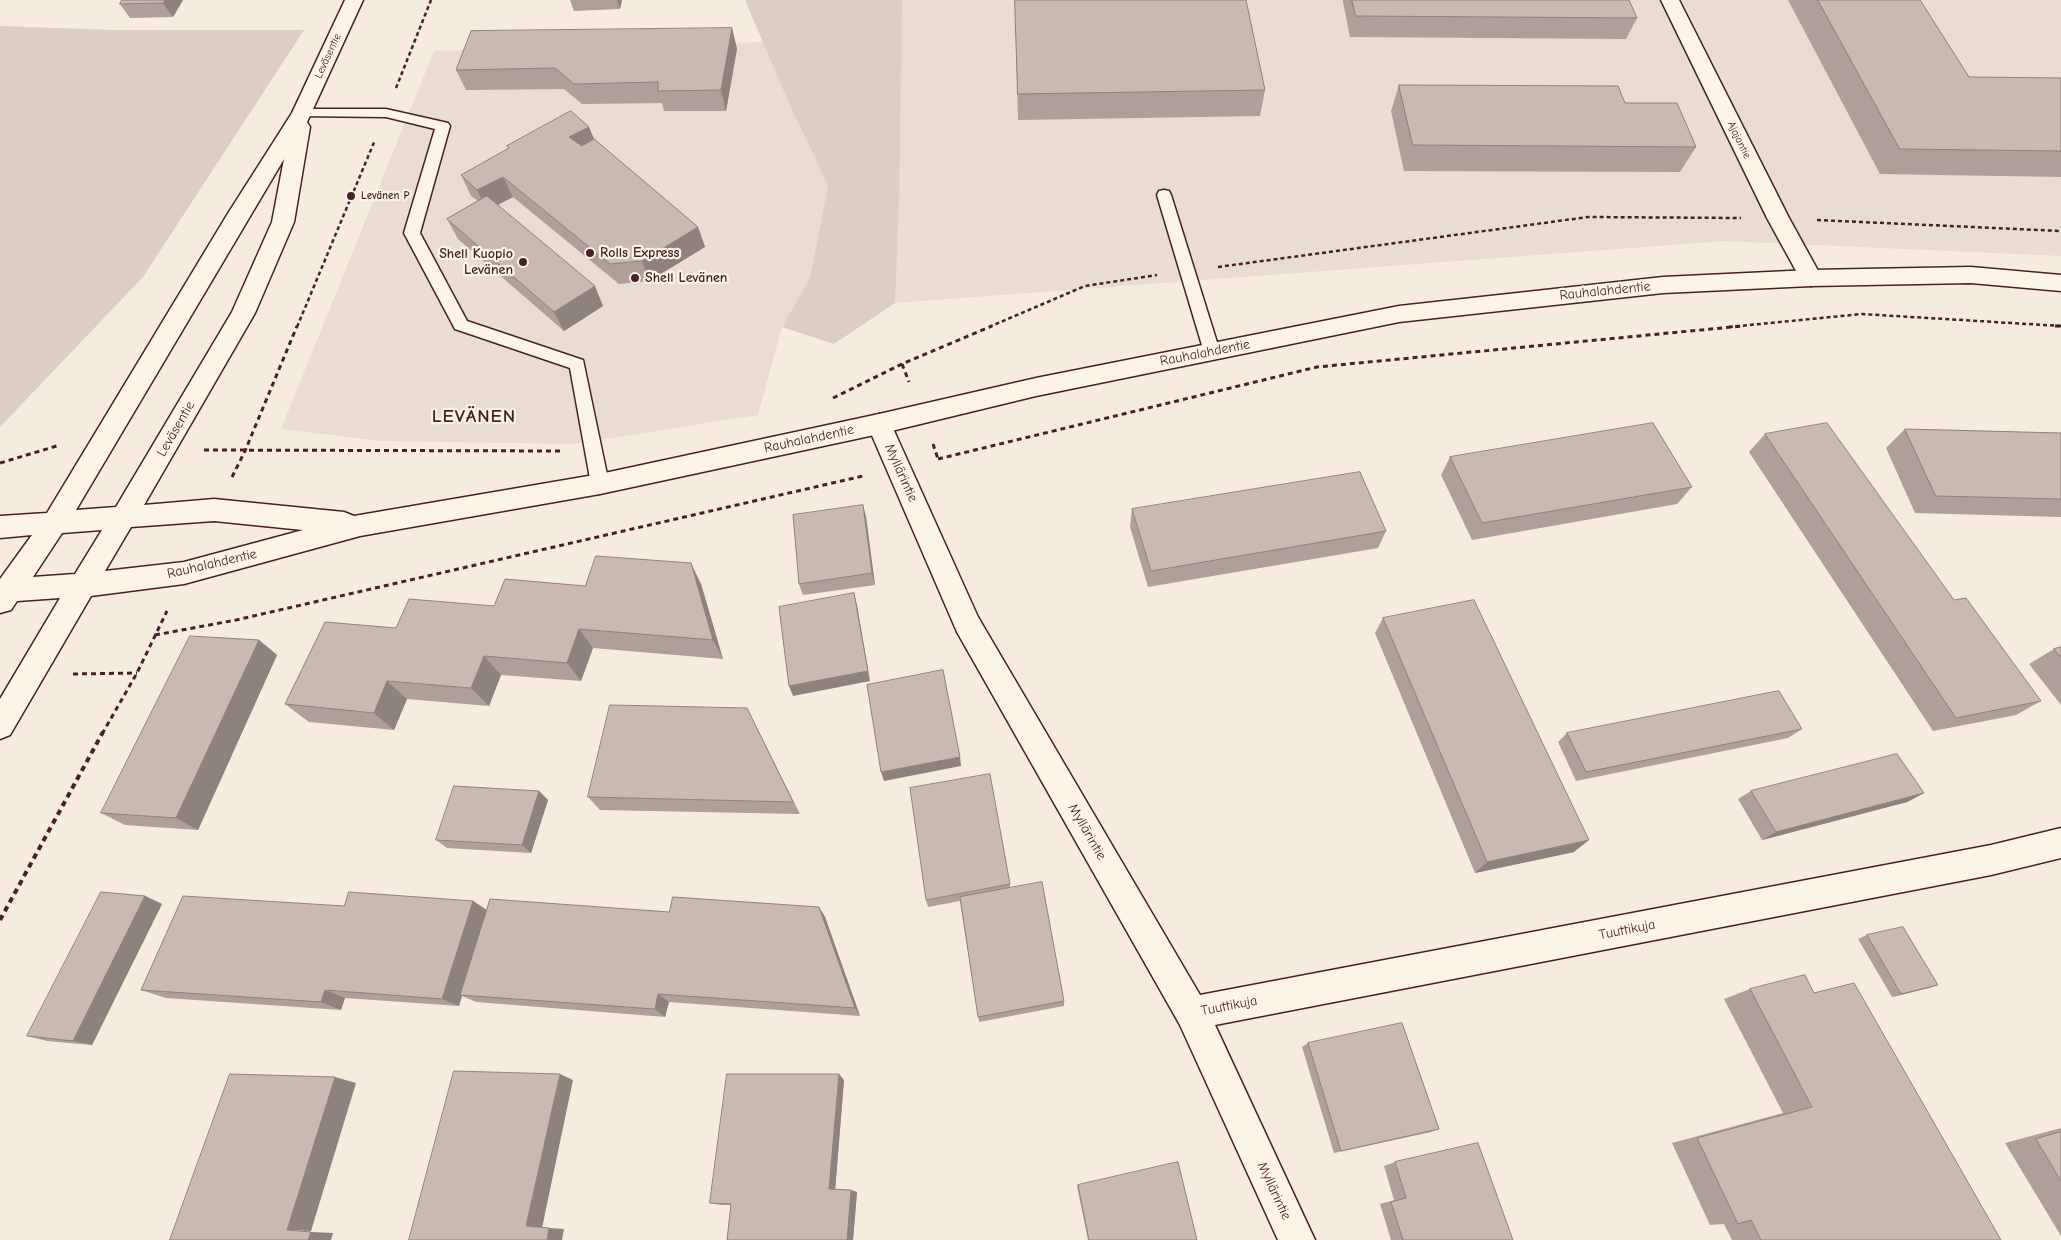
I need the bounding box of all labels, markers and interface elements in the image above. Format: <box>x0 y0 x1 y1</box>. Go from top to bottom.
street label: Leväsentie <box>312 31 344 81</box>
street label: Ajajantie <box>1724 119 1754 161</box>
place label: Levänen P <box>361 189 409 203</box>
marker: Levänen P <box>345 190 357 202</box>
place label: Rolls Express <box>600 245 679 261</box>
place label: Shell Kuopio Levänen <box>439 246 513 278</box>
marker: Rolls Express <box>584 247 596 259</box>
marker: Shell Kuopio Levänen <box>517 256 529 268</box>
place label: Shell Levänen <box>645 270 727 286</box>
marker: Shell Levänen <box>629 272 641 284</box>
street label: Rauhalahdentie <box>1559 278 1651 304</box>
street label: Rauhalahdentie <box>1159 336 1251 370</box>
street label: Leväsentie <box>153 398 199 460</box>
district label: LEVÄNEN <box>431 406 517 428</box>
street label: Rauhalahdentie <box>763 421 855 457</box>
street label: Myllärintie <box>881 441 921 505</box>
street label: Rauhalahdentie <box>166 546 258 582</box>
street label: Myllärintie <box>1064 801 1110 863</box>
street label: Tuuttikuja <box>1597 916 1657 944</box>
street label: Tuuttikuja <box>1199 992 1259 1020</box>
street label: Myllärintie <box>1253 1159 1295 1223</box>

